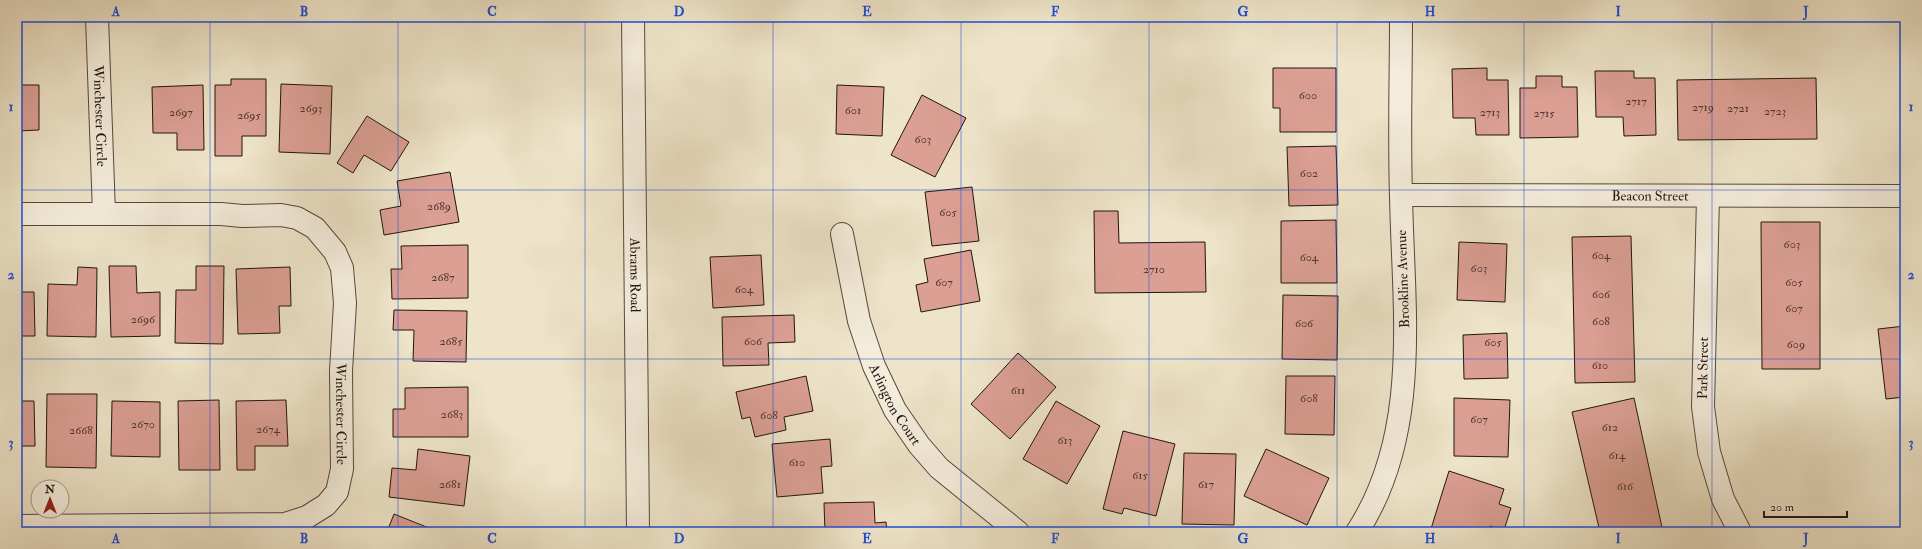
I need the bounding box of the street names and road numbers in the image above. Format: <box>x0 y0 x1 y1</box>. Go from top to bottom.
street label: Winchester Circle <box>90 64 111 167</box>
street label: Beacon Street <box>1611 187 1689 204</box>
street label: Brookline Avenue <box>1393 229 1413 328</box>
street label: Abrams Road <box>627 237 644 313</box>
street label: Park Street <box>1694 336 1712 399</box>
street label: Arlington Court <box>865 360 925 449</box>
street label: Winchester Circle <box>332 362 350 465</box>

